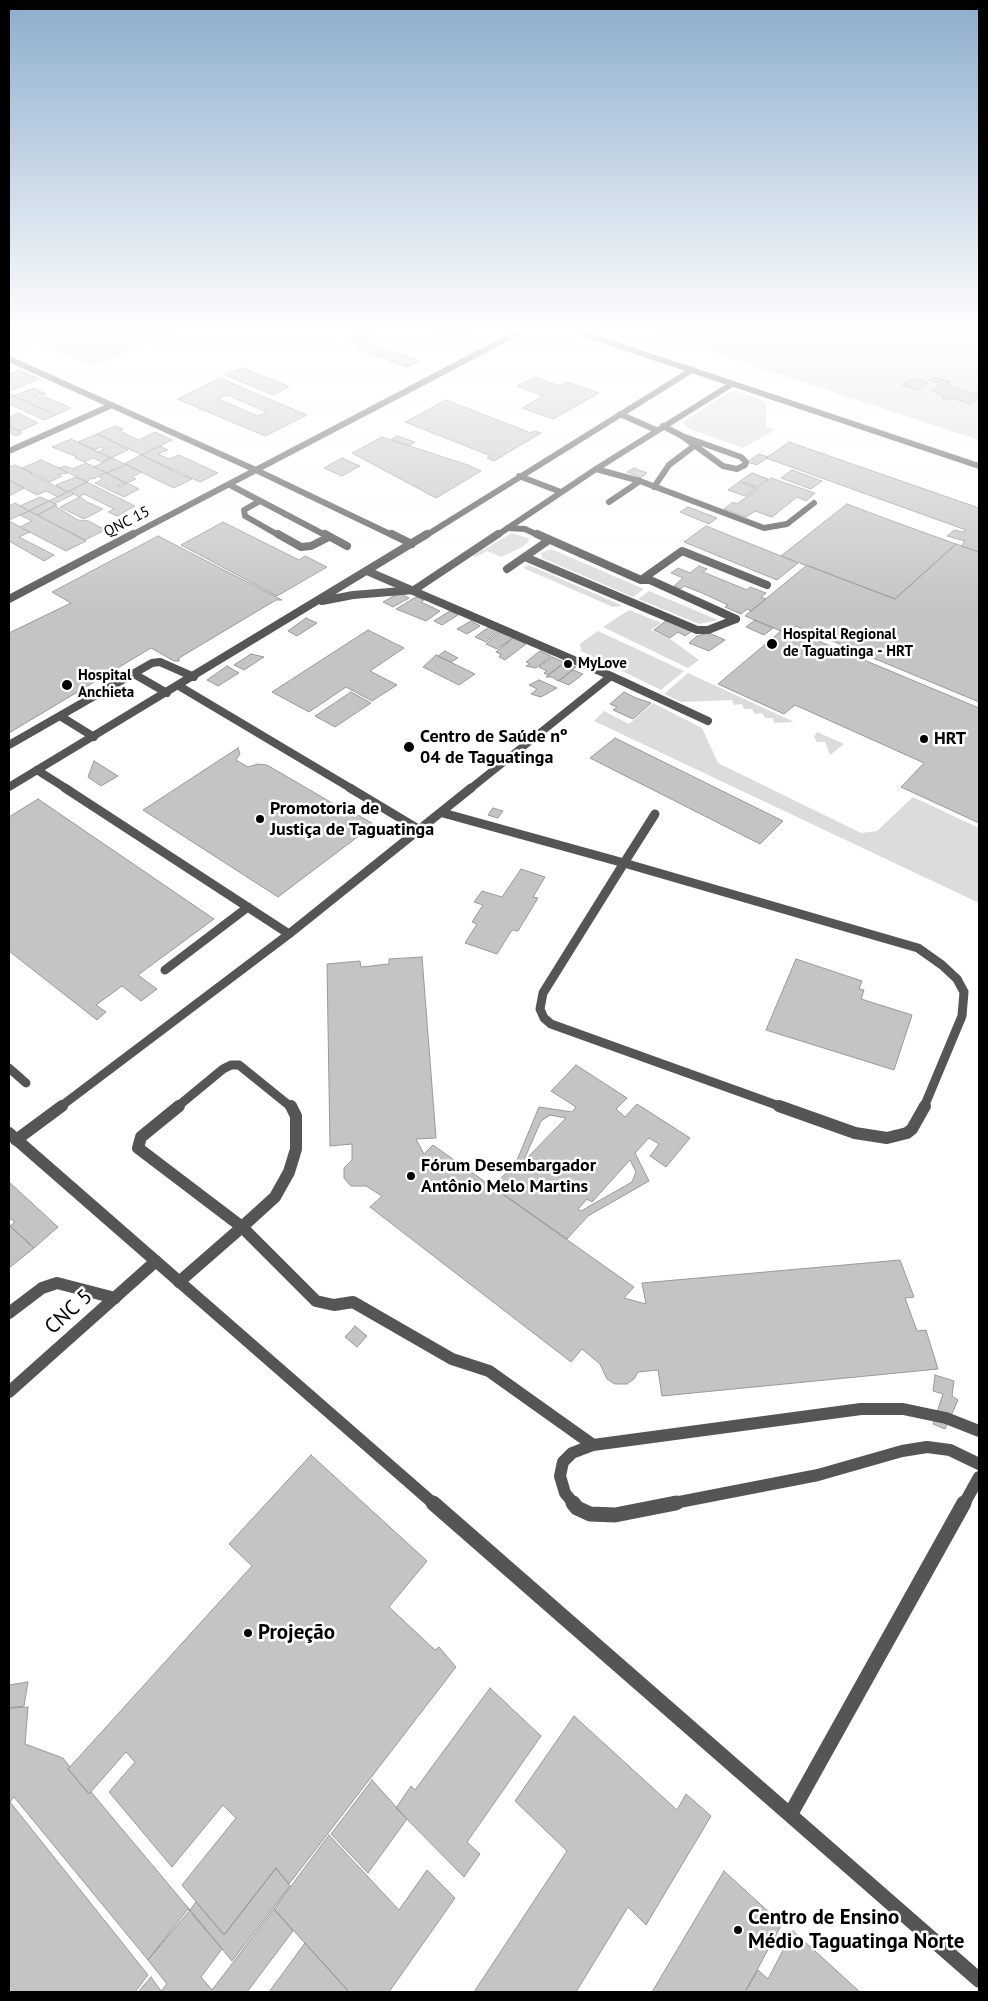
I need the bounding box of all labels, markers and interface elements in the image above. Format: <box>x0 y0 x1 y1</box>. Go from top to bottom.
street label: QNC 15 <box>101 503 153 541</box>
place label: Hospital Regional de Taguatinga - HRT <box>783 626 913 661</box>
marker: Hospital Regional de Taguatinga - HRT <box>765 637 779 651</box>
place label: MyLove <box>578 655 627 673</box>
marker: MyLove <box>562 658 574 670</box>
place label: Hospital Anchieta <box>78 667 134 702</box>
marker: Hospital Anchieta <box>60 678 74 692</box>
place label: Centro de Saúde nº 04 de Taguatinga <box>420 726 567 769</box>
place label: HRT <box>934 728 966 750</box>
marker: HRT <box>918 733 930 745</box>
marker: Centro de Saúde nº 04 de Taguatinga <box>402 740 416 754</box>
place label: Promotoria de Justiça de Taguatinga <box>270 798 434 841</box>
marker: Promotoria de Justiça de Taguatinga <box>254 813 266 825</box>
place label: Fórum Desembargador Antônio Melo Martins <box>421 1155 596 1198</box>
marker: Fórum Desembargador Antônio Melo Martins <box>405 1170 417 1182</box>
street label: CNC 5 <box>40 1284 98 1340</box>
place label: Projeção <box>258 1620 335 1646</box>
marker: Projeção <box>242 1627 254 1639</box>
place label: Centro de Ensino Médio Taguatinga Norte <box>748 1905 965 1955</box>
marker: Centro de Ensino Médio Taguatinga Norte <box>732 1924 744 1936</box>

